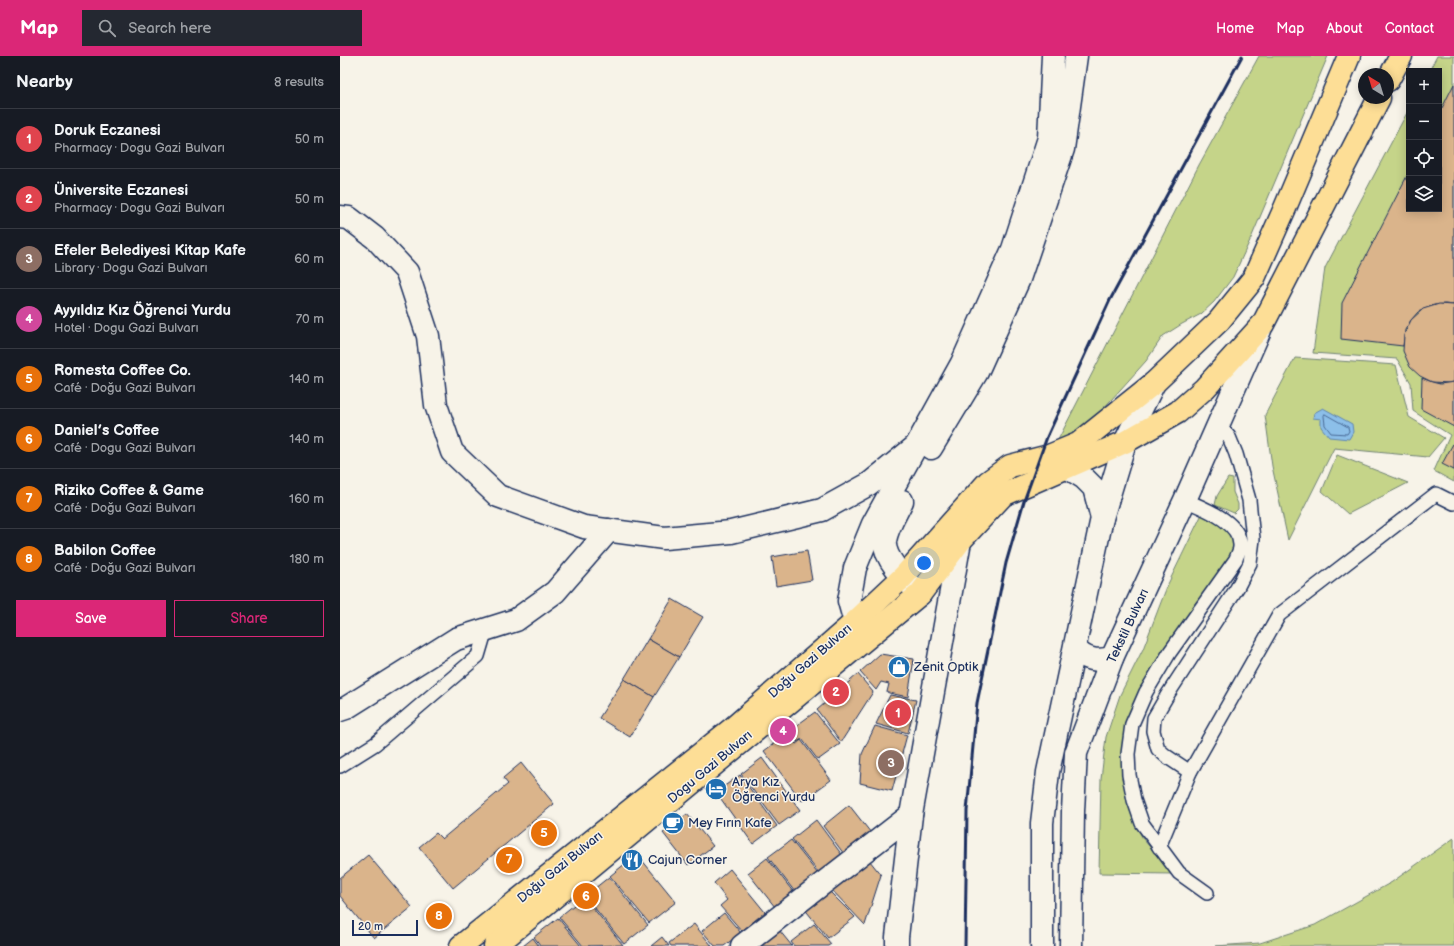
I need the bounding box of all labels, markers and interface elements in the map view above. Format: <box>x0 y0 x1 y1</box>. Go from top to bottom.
search box <box>82 10 362 46</box>
text: Map <box>20 17 58 40</box>
icon: search <box>96 17 118 39</box>
text: Search here <box>128 19 211 38</box>
text: Home <box>1216 20 1254 37</box>
text: Map <box>1276 20 1304 37</box>
text: About <box>1326 20 1363 37</box>
text: Contact <box>1385 20 1434 37</box>
north arrow <box>1358 68 1394 104</box>
map controls <box>1406 68 1442 212</box>
button: + <box>1406 68 1442 104</box>
text: Nearby <box>16 72 73 92</box>
text: 8 results <box>274 74 324 90</box>
button: − <box>1406 104 1442 140</box>
text: Doruk Eczanesi <box>54 121 161 140</box>
text: 1 <box>26 131 32 147</box>
text: 50 m <box>295 131 324 147</box>
text: Pharmacy · Dogu Gazi Bulvarı <box>54 140 225 156</box>
button: locate <box>1406 140 1442 176</box>
button: layers <box>1406 176 1442 212</box>
text: Üniversite Eczanesi <box>54 181 188 200</box>
text: 2 <box>25 191 33 207</box>
text: 50 m <box>295 191 324 207</box>
text: Pharmacy · Dogu Gazi Bulvarı <box>54 200 225 216</box>
text: Efeler Belediyesi Kitap Kafe <box>54 241 246 260</box>
text: 3 <box>25 251 33 267</box>
text: 60 m <box>294 251 324 267</box>
text: Library · Dogu Gazi Bulvarı <box>54 260 208 276</box>
text: Ayyıldız Kız Öğrenci Yurdu <box>54 301 231 320</box>
text: 4 <box>25 311 33 327</box>
text: 70 m <box>296 311 324 327</box>
text: Hotel · Dogu Gazi Bulvarı <box>54 320 199 336</box>
text: Romesta Coffee Co. <box>54 361 191 380</box>
text: 5 <box>25 371 33 387</box>
text: 140 m <box>289 371 324 387</box>
text: Café · Doğu Gazi Bulvarı <box>54 380 196 396</box>
text: Daniel’s Coffee <box>54 421 159 440</box>
text: 6 <box>25 431 33 447</box>
text: 140 m <box>289 431 324 447</box>
text: Café · Dogu Gazi Bulvarı <box>54 440 196 456</box>
text: Riziko Coffee & Game <box>54 481 204 500</box>
text: 7 <box>25 491 33 507</box>
text: 160 m <box>289 491 324 507</box>
text: Café · Doğu Gazi Bulvarı <box>54 500 196 516</box>
text: Babilon Coffee <box>54 541 156 560</box>
text: 8 <box>25 551 33 567</box>
text: 180 m <box>289 551 324 567</box>
your location <box>914 553 934 573</box>
text: Café · Doğu Gazi Bulvarı <box>54 560 196 576</box>
street label: Tekstil Bulvarı <box>1104 586 1152 666</box>
button: Save <box>16 600 166 637</box>
button: Share <box>174 600 324 637</box>
street label: Doğu Gazi Bulvarı <box>765 620 855 702</box>
shop icon: Zenit Optik <box>886 654 912 680</box>
place label: Zenit Optik <box>913 659 979 675</box>
pin: 2 <box>823 677 849 707</box>
pin: 1 <box>885 698 911 728</box>
pin: 4 <box>770 716 796 746</box>
street label: Dogu Gazi Bulvarı <box>665 727 755 807</box>
pin: 3 <box>878 748 904 778</box>
place label: Arya Kız Öğrenci Yurdu <box>732 774 815 805</box>
hotel icon: Arya Kız Öğrenci Yurdu <box>703 776 729 802</box>
cafe icon: Mey Fırın Kafe <box>660 810 686 836</box>
place label: Mey Fırın Kafe <box>688 815 772 831</box>
pin: 5 <box>531 818 557 848</box>
street label: Doğu Gazi Bulvarı <box>514 828 606 906</box>
pin: 7 <box>496 845 522 875</box>
restaurant icon: Cajun Corner <box>619 847 645 873</box>
place label: Cajun Corner <box>648 852 727 868</box>
pin: 6 <box>573 881 599 911</box>
pin: 8 <box>426 901 452 931</box>
scale bar <box>352 918 418 937</box>
text: 20 m <box>358 920 383 933</box>

